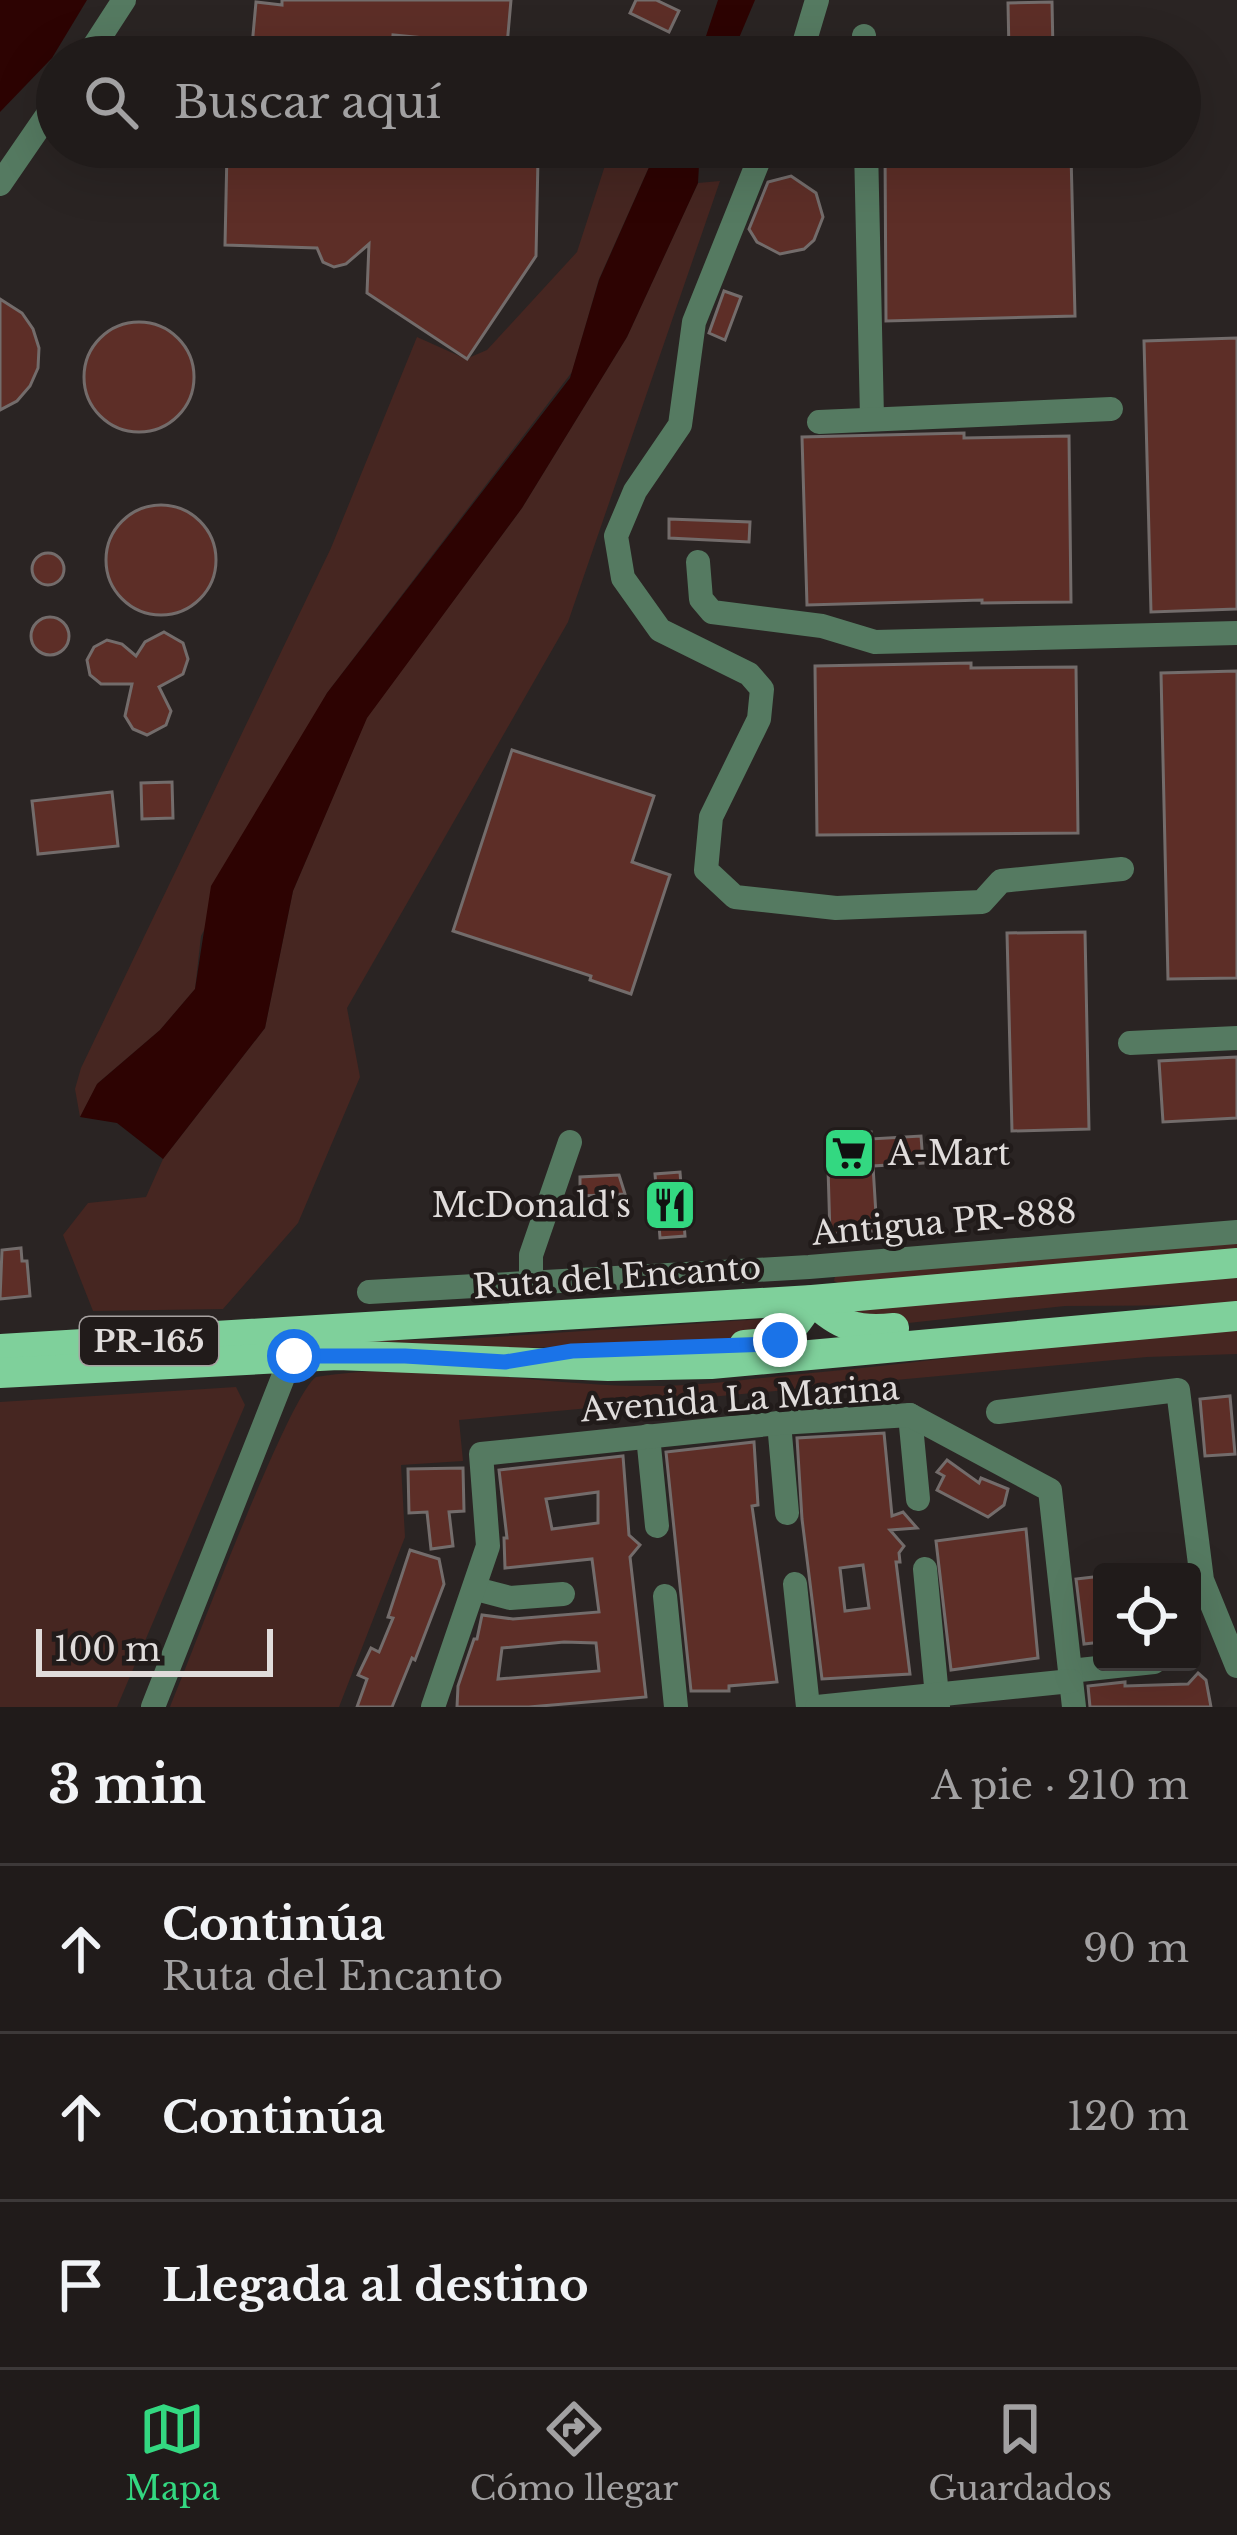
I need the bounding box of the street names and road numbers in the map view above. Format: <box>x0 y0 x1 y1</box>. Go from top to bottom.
street label: Antigua PR-888 <box>809 1190 1078 1254</box>
street label: Ruta del Encanto <box>472 1246 762 1308</box>
road number: PR-165 <box>80 1317 218 1365</box>
street label: Avenida La Marina <box>578 1367 901 1431</box>

